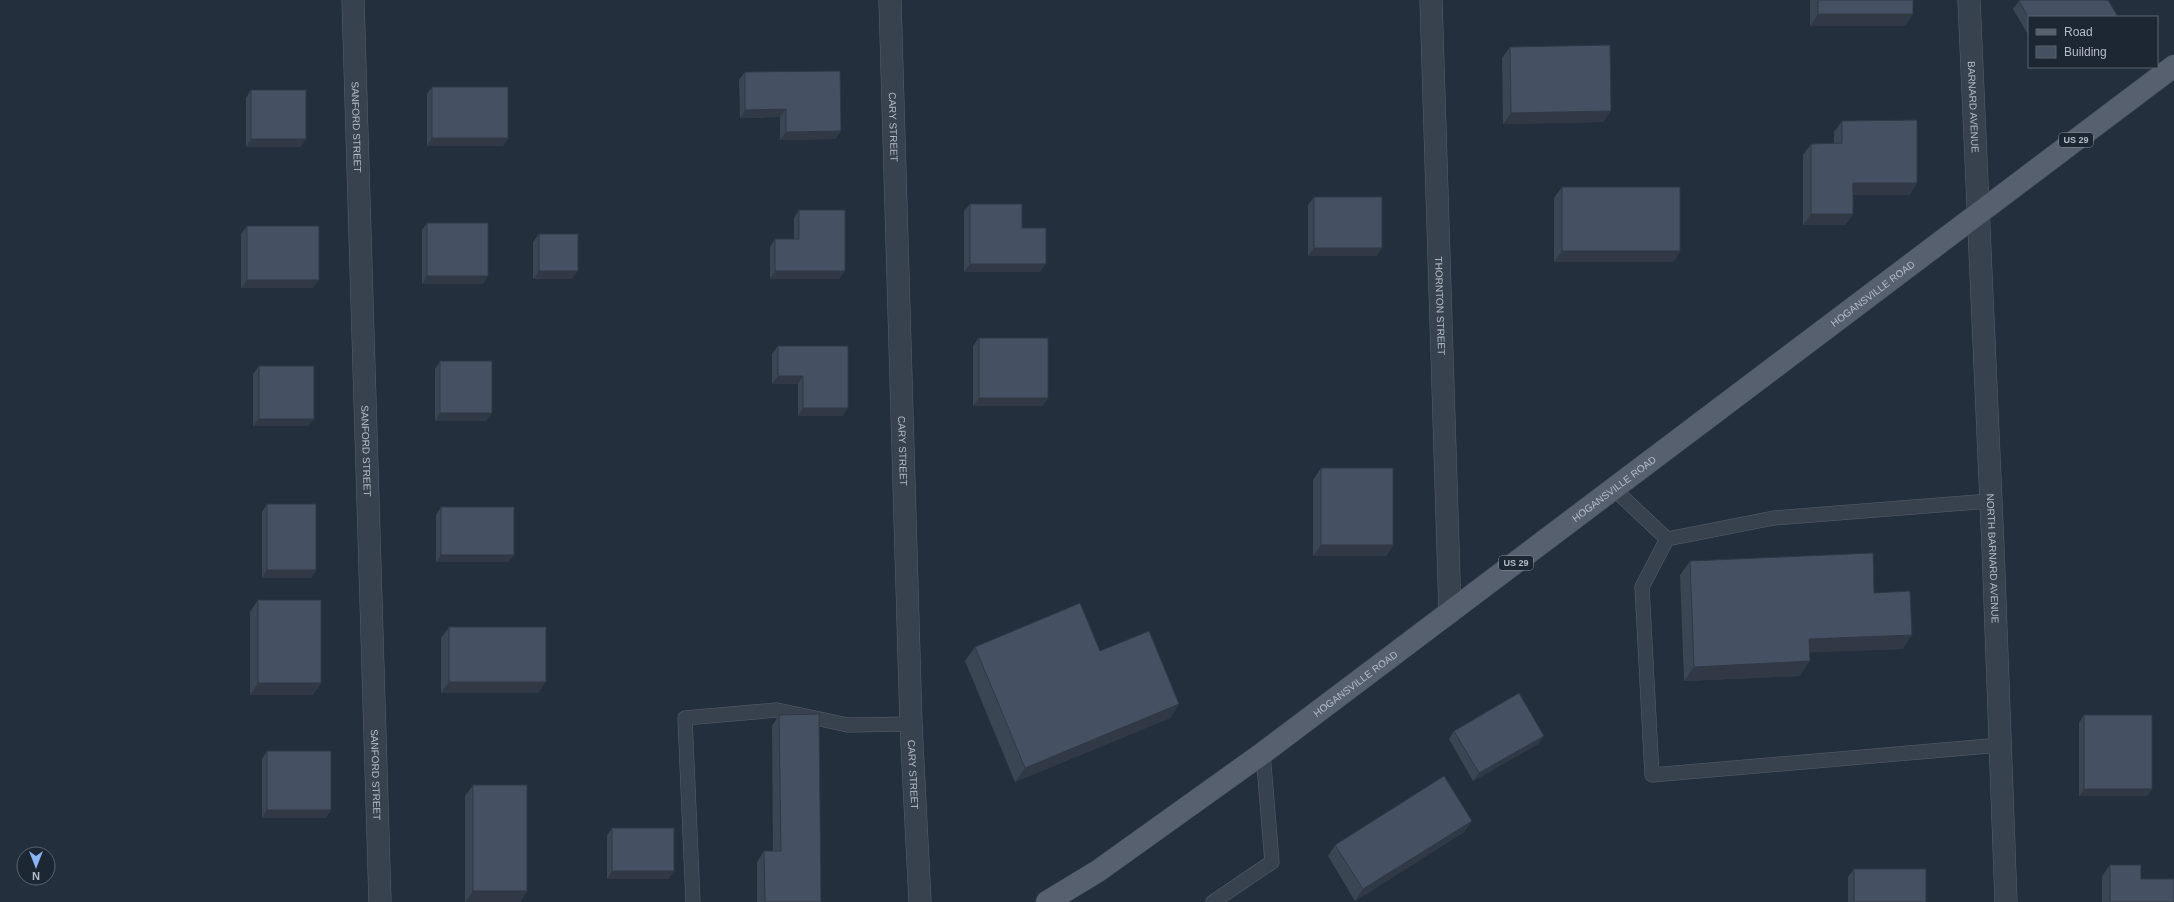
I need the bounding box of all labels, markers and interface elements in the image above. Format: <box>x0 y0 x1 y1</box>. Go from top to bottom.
legend <box>2028 16 2158 68</box>
text: Road <box>2064 25 2093 39</box>
text: Building <box>2064 45 2107 59</box>
street label: BARNARD AVENUE <box>1966 61 1981 153</box>
street label: SANFORD STREET <box>349 81 363 173</box>
street label: CARY STREET <box>887 92 900 162</box>
road number: US 29 <box>2059 133 2093 147</box>
street label: THORNTON STREET <box>1433 256 1447 355</box>
street label: HOGANSVILLE ROAD <box>1829 259 1917 329</box>
street label: SANFORD STREET <box>359 405 373 497</box>
street label: CARY STREET <box>896 416 909 486</box>
street label: HOGANSVILLE ROAD <box>1570 454 1658 524</box>
street label: NORTH BARNARD AVENUE <box>1985 493 2001 624</box>
road number: US 29 <box>1499 556 1533 570</box>
street label: HOGANSVILLE ROAD <box>1311 649 1400 719</box>
street label: SANFORD STREET <box>369 729 383 820</box>
street label: CARY STREET <box>906 740 920 810</box>
north arrow <box>16 846 56 886</box>
text: N <box>32 870 40 882</box>

